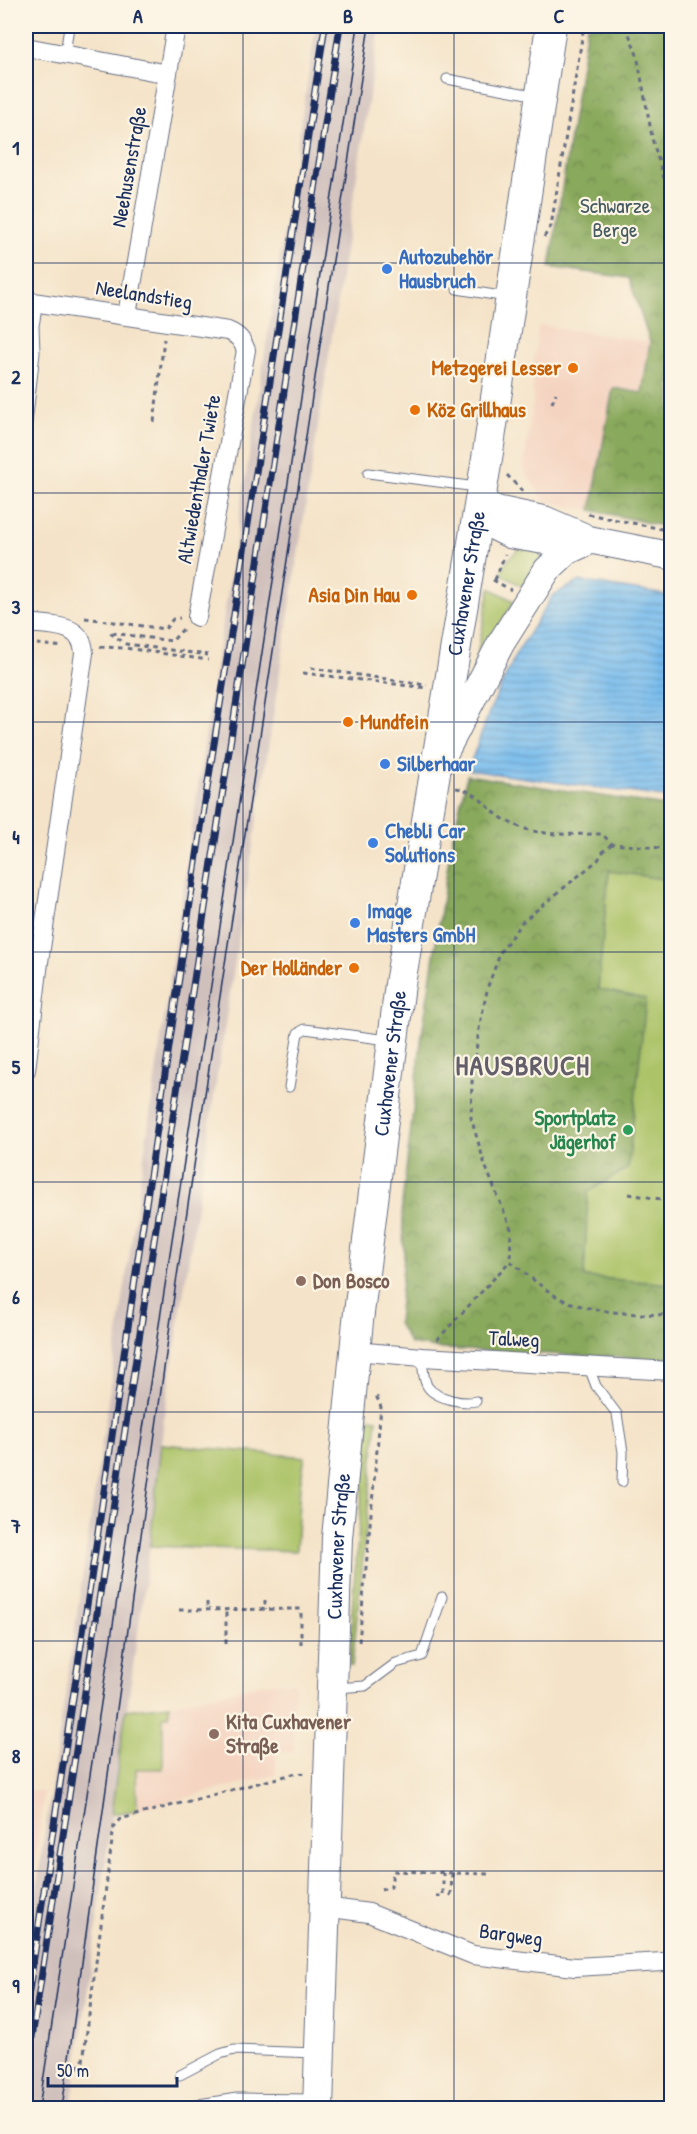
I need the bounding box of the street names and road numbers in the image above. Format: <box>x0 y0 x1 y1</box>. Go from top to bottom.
street label: Neehusenstraße <box>104 104 153 230</box>
street label: Neelandstieg <box>94 273 194 316</box>
street label: Altwiedenthaler Twiete <box>169 392 228 566</box>
street label: Cuxhavener Straße <box>440 509 492 658</box>
street label: Cuxhavener Straße <box>366 989 413 1138</box>
street label: Talweg <box>488 1323 540 1354</box>
street label: Cuxhavener Straße <box>319 1472 357 1620</box>
street label: Bargweg <box>477 1916 545 1953</box>

